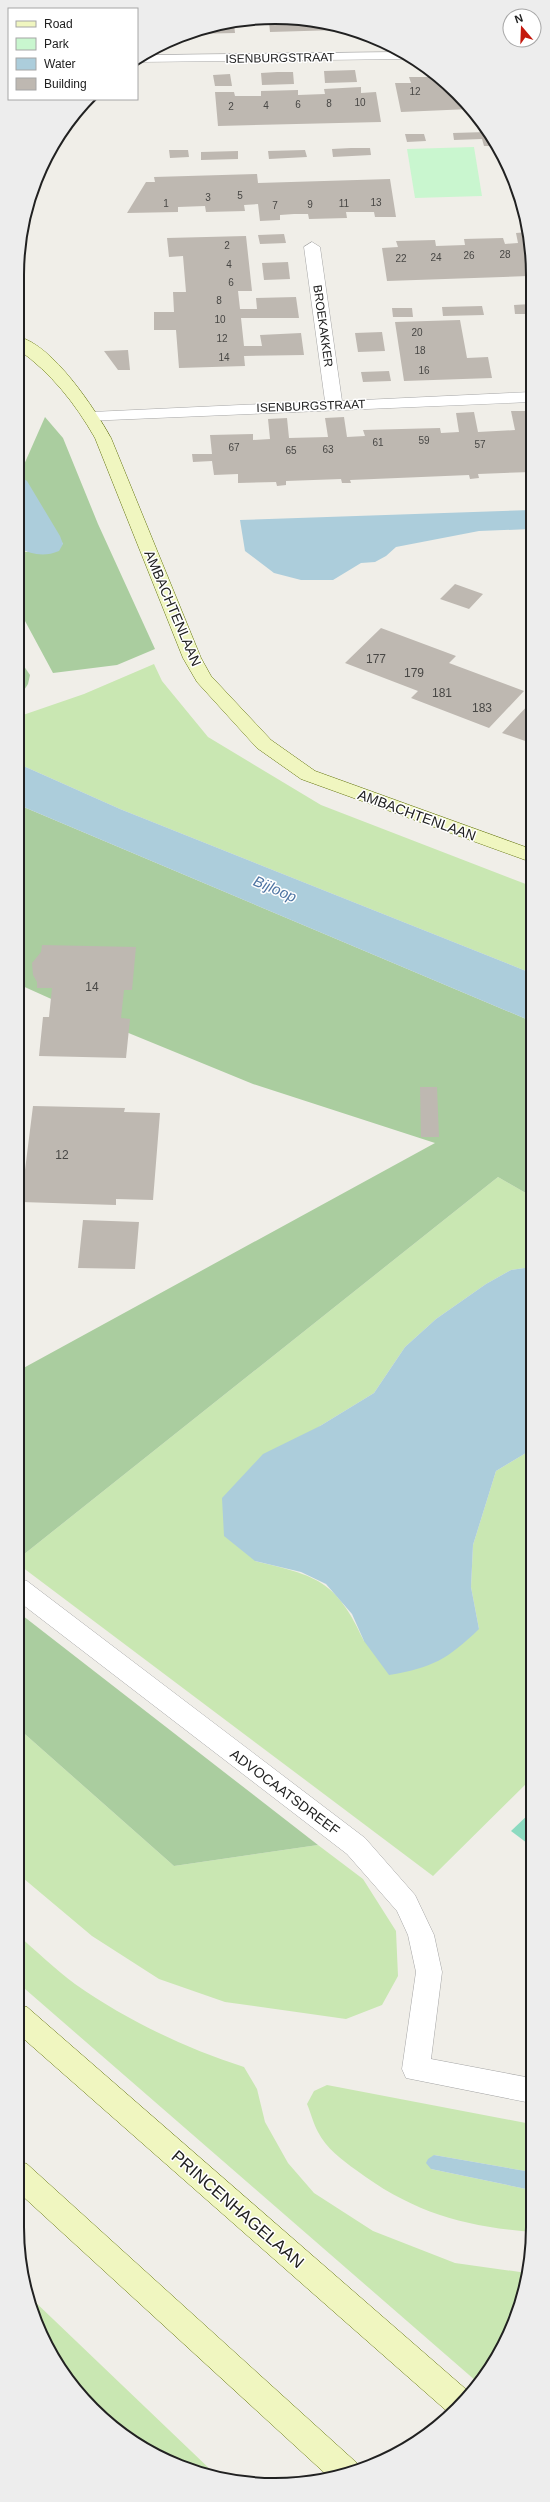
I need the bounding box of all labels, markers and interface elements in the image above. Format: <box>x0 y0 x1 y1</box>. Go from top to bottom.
legend <box>8 8 138 100</box>
north arrow <box>502 8 542 48</box>
text: N <box>513 12 525 26</box>
text: Road <box>44 17 73 31</box>
text: Park <box>44 37 70 51</box>
street label: ISENBURGSTRAAT <box>225 50 335 66</box>
text: Water <box>44 57 76 71</box>
text: Building <box>44 77 87 91</box>
house number: 12 <box>409 86 421 97</box>
house number: 10 <box>354 97 366 108</box>
house number: 8 <box>326 98 332 109</box>
house number: 6 <box>295 99 301 110</box>
house number: 4 <box>263 100 269 111</box>
house number: 2 <box>228 101 234 112</box>
house number: 5 <box>237 190 243 201</box>
house number: 3 <box>205 192 211 203</box>
house number: 13 <box>370 197 382 208</box>
house number: 1 <box>163 198 169 209</box>
house number: 11 <box>339 198 350 209</box>
house number: 9 <box>307 199 313 210</box>
house number: 7 <box>272 200 278 211</box>
house number: 2 <box>224 240 230 251</box>
house number: 28 <box>499 249 511 260</box>
house number: 26 <box>463 250 475 261</box>
house number: 24 <box>430 252 442 263</box>
house number: 22 <box>395 253 407 264</box>
house number: 4 <box>226 259 232 270</box>
house number: 6 <box>228 277 234 288</box>
street label: BROEKAKKER <box>310 284 336 368</box>
house number: 8 <box>216 295 222 306</box>
house number: 10 <box>214 314 226 325</box>
house number: 20 <box>411 327 423 338</box>
house number: 12 <box>216 333 228 344</box>
house number: 18 <box>414 345 426 356</box>
house number: 14 <box>218 352 230 363</box>
house number: 16 <box>418 365 430 376</box>
street label: ISENBURGSTRAAT <box>256 397 366 415</box>
house number: 59 <box>418 435 430 446</box>
house number: 61 <box>372 437 384 448</box>
house number: 57 <box>474 439 486 450</box>
house number: 67 <box>228 442 240 453</box>
house number: 63 <box>322 444 334 455</box>
house number: 65 <box>285 445 297 456</box>
street label: AMBACHTENLAAN <box>141 548 205 668</box>
house number: 177 <box>366 652 386 666</box>
house number: 179 <box>404 666 424 680</box>
house number: 181 <box>432 686 452 700</box>
house number: 183 <box>472 701 492 715</box>
street label: AMBACHTENLAAN <box>356 786 478 844</box>
water label: Bijloop <box>251 872 299 905</box>
house number: 14 <box>85 980 99 994</box>
house number: 12 <box>55 1148 69 1162</box>
street label: ADVOCAATSDREEF <box>227 1746 343 1838</box>
street label: PRINCENHAGELAAN <box>168 2147 308 2272</box>

